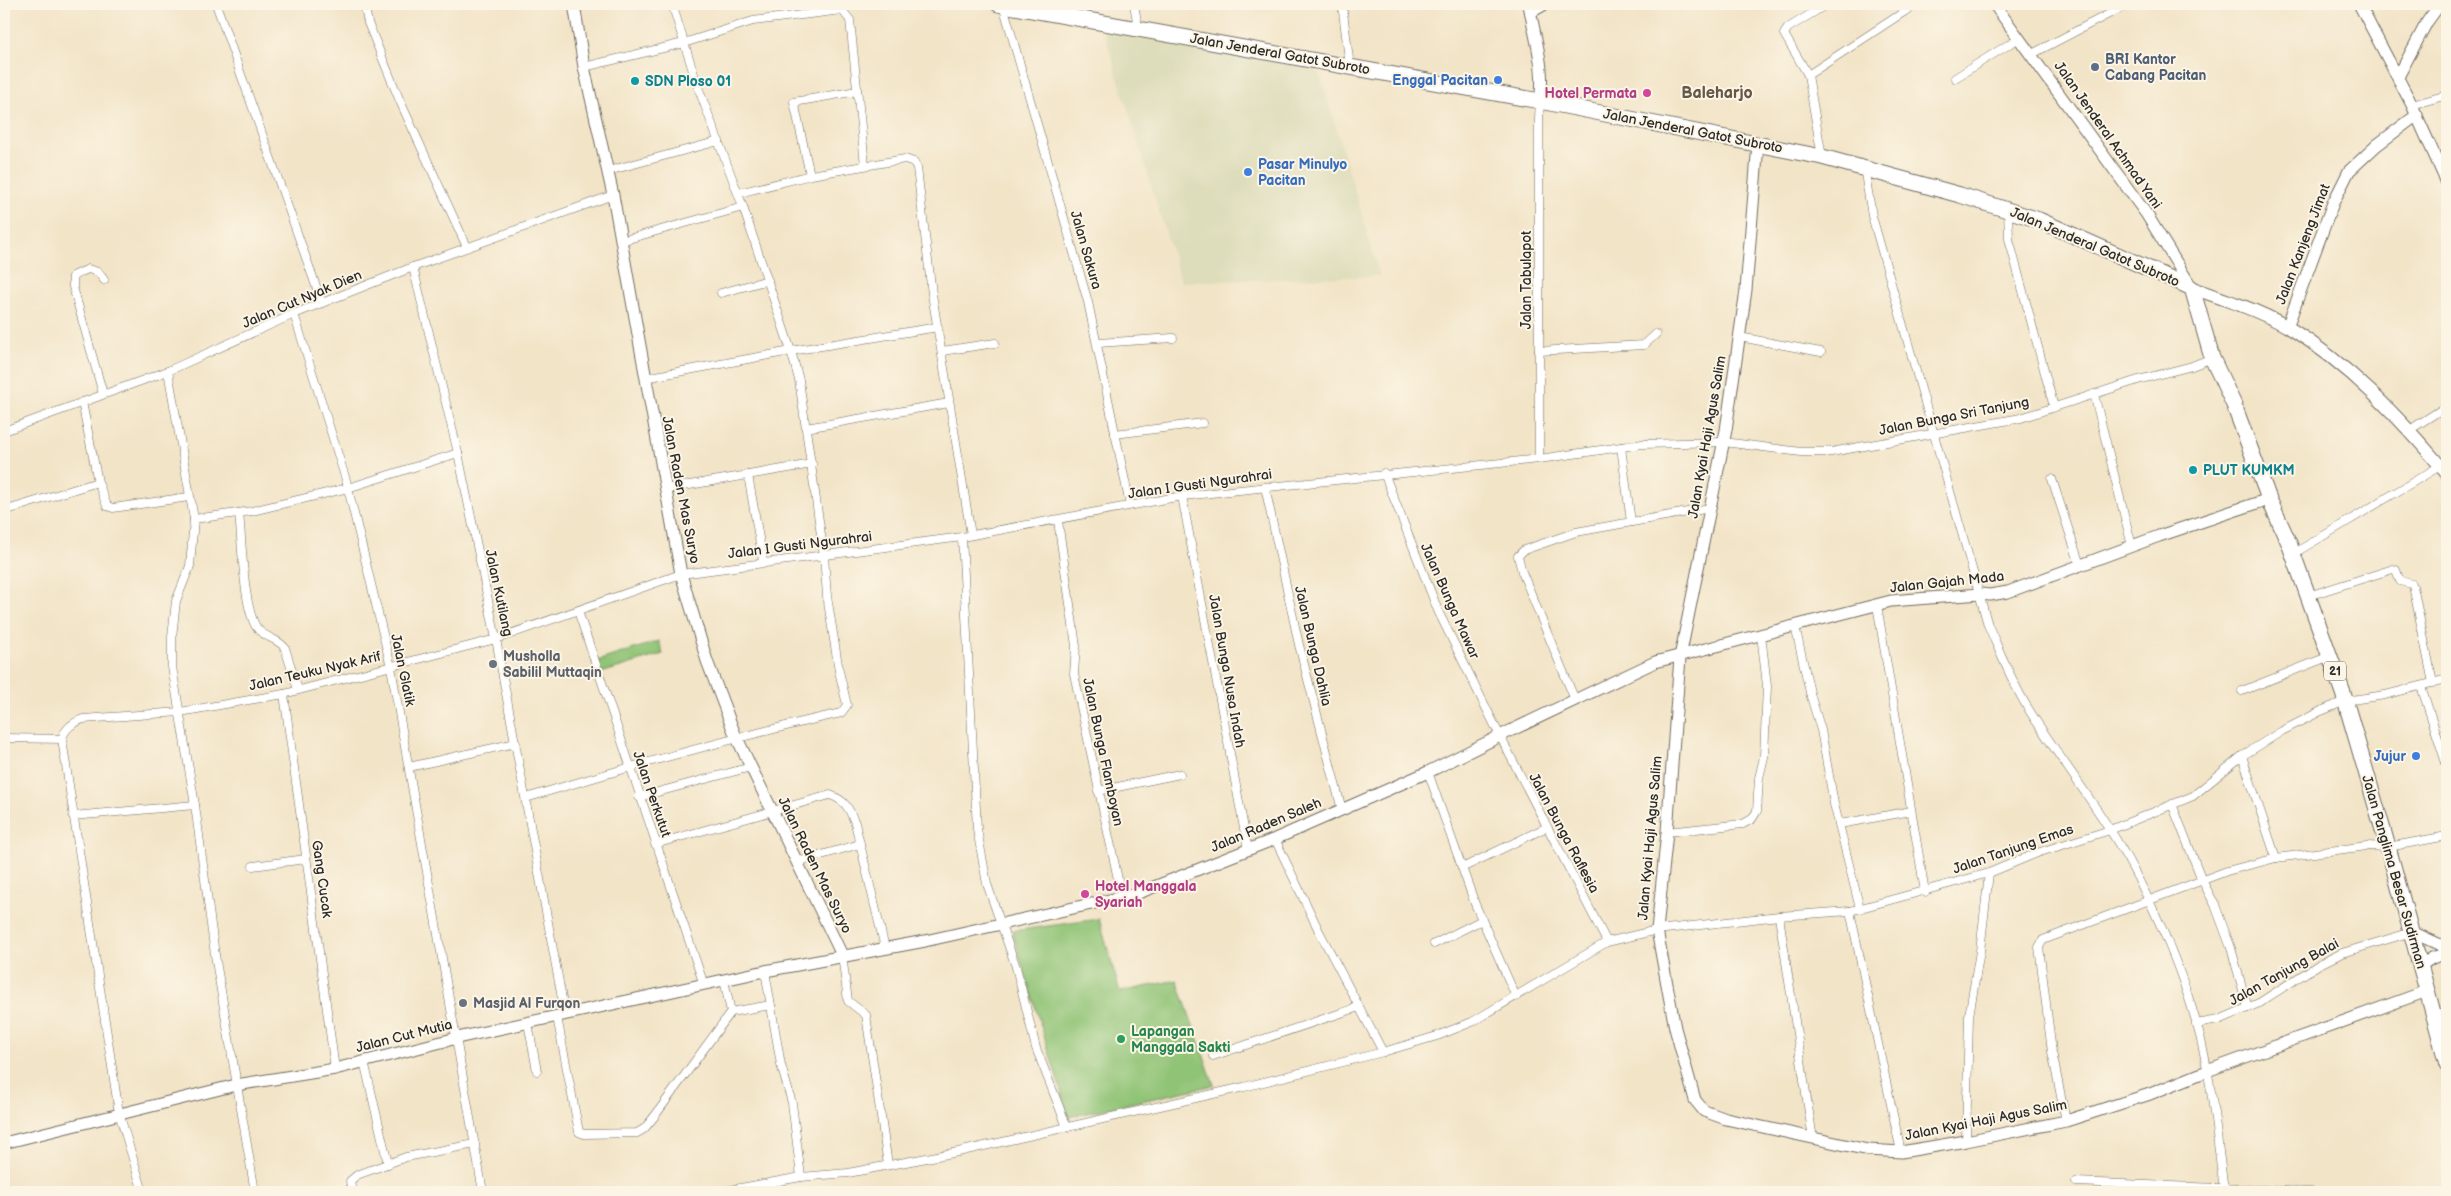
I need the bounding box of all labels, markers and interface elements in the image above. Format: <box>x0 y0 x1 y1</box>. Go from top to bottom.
street label: Jalan Jenderal Gatot Subroto <box>1189 30 1371 78</box>
place label: BRI Kantor Cabang Pacitan <box>2105 51 2207 84</box>
street label: Jalan Jenderal Achmad Yani <box>2051 58 2165 212</box>
marker: BRI Kantor Cabang Pacitan <box>2089 61 2101 73</box>
place label: Enggal Pacitan <box>1392 72 1488 89</box>
place label: SDN Ploso 01 <box>645 73 731 90</box>
marker: Enggal Pacitan <box>1492 74 1504 86</box>
marker: SDN Ploso 01 <box>629 75 641 87</box>
district label: Baleharjo <box>1681 84 1753 103</box>
place label: Hotel Permata <box>1545 85 1637 102</box>
marker: Hotel Permata <box>1641 87 1653 99</box>
street label: Jalan Jenderal Gatot Subroto <box>1602 105 1784 157</box>
place label: Pasar Minulyo Pacitan <box>1258 156 1347 189</box>
marker: Pasar Minulyo Pacitan <box>1242 166 1254 178</box>
street label: Jalan Kanjeng Jimat <box>2272 181 2334 307</box>
street label: Jalan Jenderal Gatot Subroto <box>2008 204 2182 290</box>
street label: Jalan Sakura <box>1067 209 1105 291</box>
street label: Jalan Tabulapot <box>1518 230 1535 329</box>
street label: Jalan Cut Nyak Dien <box>240 266 364 332</box>
street label: Jalan Kyai Haji Agus Salim <box>1684 354 1730 520</box>
street label: Jalan Bunga Sri Tanjung <box>1878 393 2030 439</box>
street label: Jalan Raden Mas Suryo <box>658 415 704 565</box>
place label: PLUT KUMKM <box>2203 462 2295 479</box>
marker: PLUT KUMKM <box>2187 464 2199 476</box>
street label: Jalan I Gusti Ngurahrai <box>1127 465 1273 503</box>
street label: Jalan I Gusti Ngurahrai <box>727 528 873 562</box>
street label: Jalan Bunga Mawar <box>1417 540 1484 662</box>
street label: Jalan Kutilang <box>481 548 517 638</box>
street label: Jalan Gajah Mada <box>1889 568 2005 596</box>
street label: Jalan Bunga Dahlia <box>1291 584 1335 708</box>
street label: Jalan Bunga Nusa Indah <box>1205 593 1249 749</box>
street label: Jalan Glatik <box>387 632 419 708</box>
street label: Jalan Teuku Nyak Arif <box>247 647 383 694</box>
place label: Musholla Sabilil Muttaqin <box>503 648 602 681</box>
marker: Musholla Sabilil Muttaqin <box>487 658 499 670</box>
road number: 21 <box>2324 661 2346 680</box>
street label: Jalan Bunga Flamboyan <box>1079 676 1127 828</box>
place label: Jujur <box>2374 748 2406 765</box>
street label: Jalan Perkutut <box>629 749 675 840</box>
marker: Jujur <box>2410 750 2422 762</box>
street label: Jalan Kyai Haji Agus Salim <box>1634 755 1666 921</box>
street label: Jalan Bunga Raflesia <box>1525 770 1603 896</box>
street label: Jalan Panglima Besar Sudirman <box>2358 773 2430 971</box>
street label: Jalan Raden Mas Suryo <box>775 794 855 936</box>
street label: Jalan Raden Saleh <box>1208 794 1324 856</box>
street label: Jalan Tanjung Emas <box>1950 820 2076 878</box>
street label: Gang Cucak <box>308 839 336 919</box>
place label: Hotel Manggala Syariah <box>1095 878 1197 911</box>
marker: Hotel Manggala Syariah <box>1079 888 1091 900</box>
street label: Jalan Tanjung Balai <box>2226 935 2342 1009</box>
place label: Masjid Al Furqon <box>473 995 581 1012</box>
marker: Masjid Al Furqon <box>457 997 469 1009</box>
street label: Jalan Cut Mutia <box>354 1016 454 1056</box>
place label: Lapangan Manggala Sakti <box>1131 1023 1230 1056</box>
marker: Lapangan Manggala Sakti <box>1115 1033 1127 1045</box>
street label: Jalan Kyai Haji Agus Salim <box>1904 1096 2068 1144</box>

